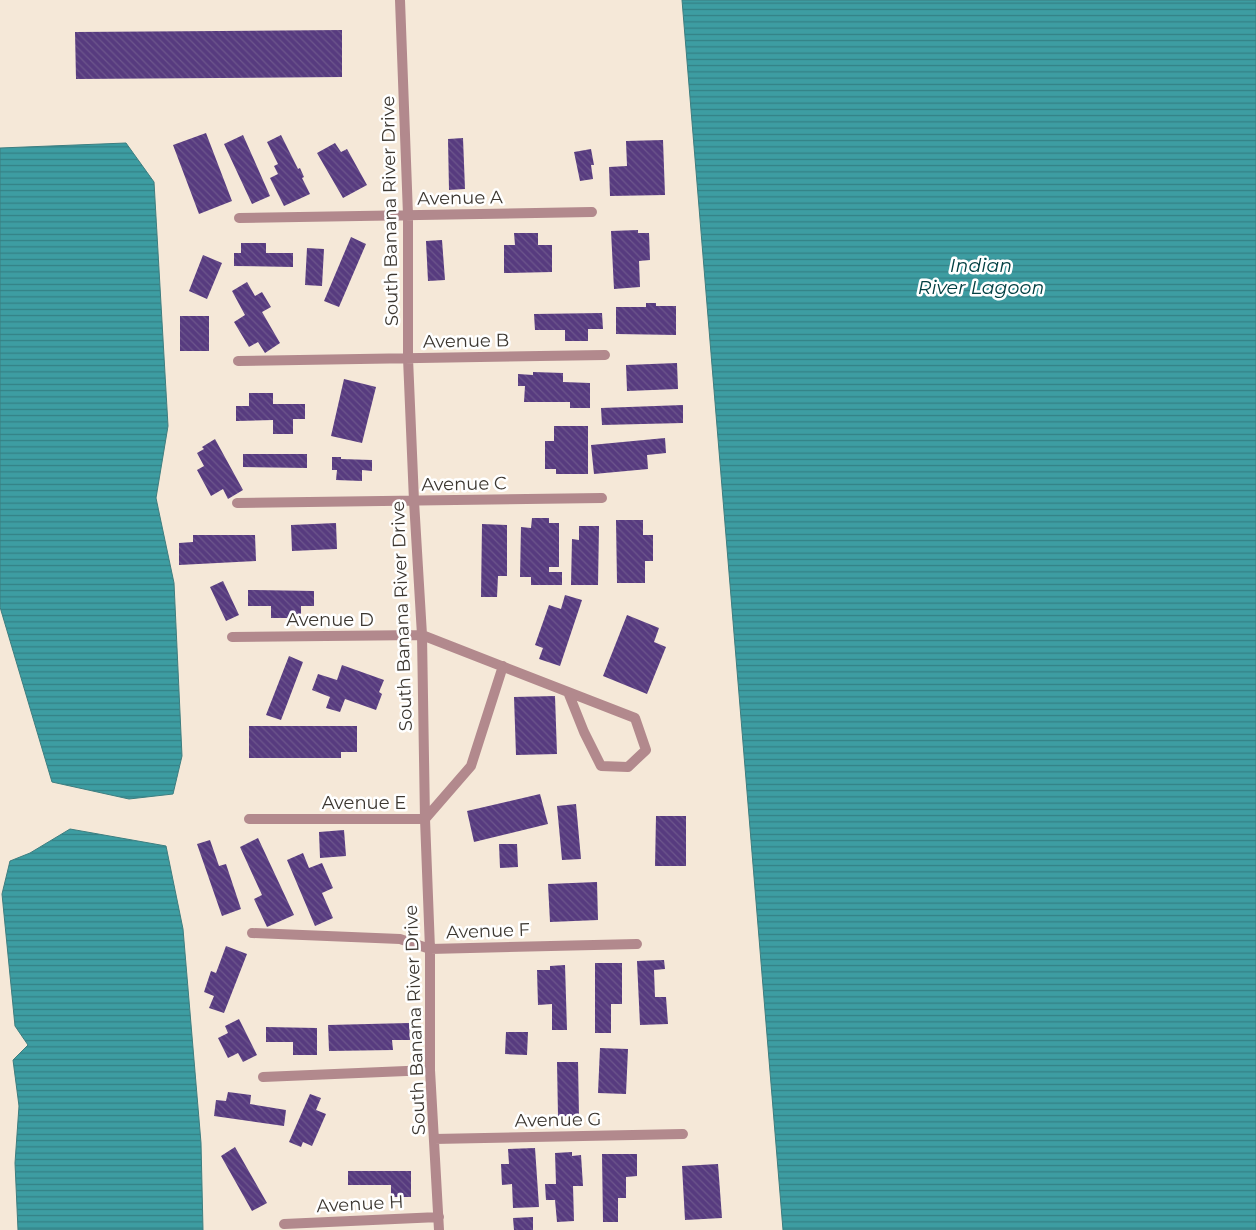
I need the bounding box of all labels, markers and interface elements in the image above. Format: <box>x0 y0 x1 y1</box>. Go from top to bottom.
street label: South Banana River Drive <box>377 95 403 326</box>
street label: Avenue A <box>417 186 503 210</box>
water label: Indian River Lagoon <box>918 254 1044 299</box>
street label: Avenue B <box>423 329 509 353</box>
street label: Avenue C <box>421 472 507 496</box>
street label: South Banana River Drive <box>387 500 417 732</box>
street label: Avenue D <box>286 609 374 631</box>
street label: Avenue E <box>322 792 406 814</box>
street label: South Banana River Drive <box>400 904 430 1136</box>
street label: Avenue F <box>446 919 530 943</box>
street label: Avenue G <box>515 1108 601 1132</box>
street label: Avenue H <box>316 1191 404 1217</box>

